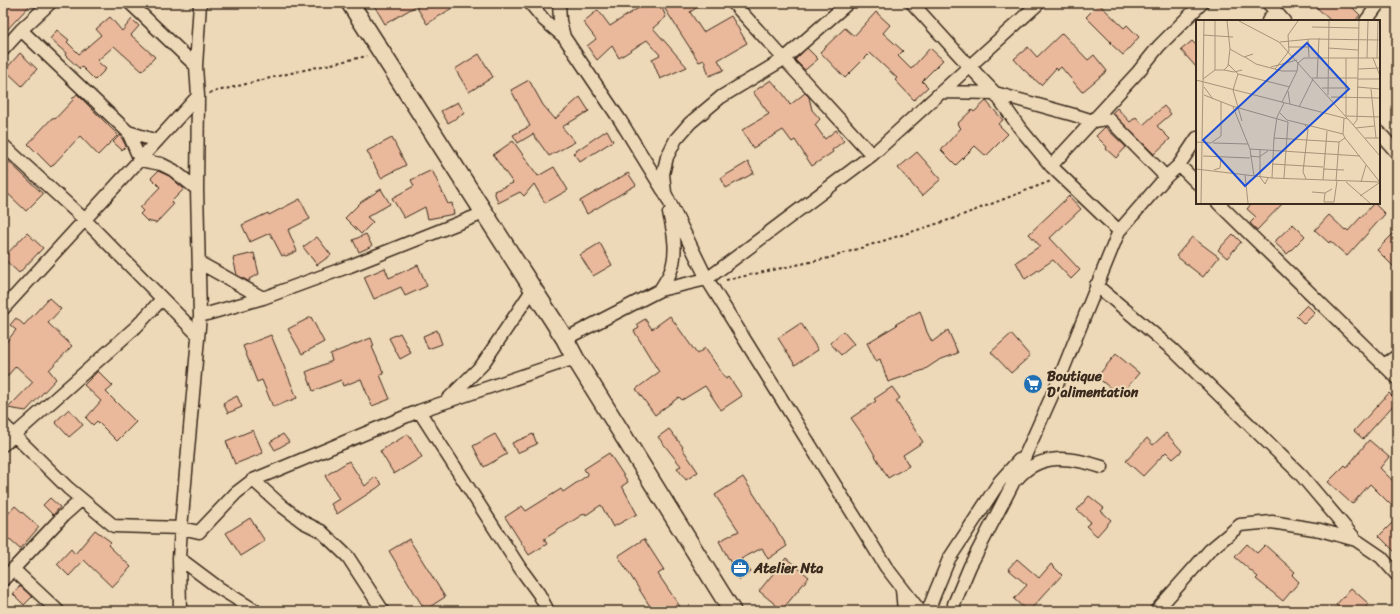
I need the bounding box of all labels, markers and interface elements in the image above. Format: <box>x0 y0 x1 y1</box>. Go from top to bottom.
inset map <box>1196 20 1380 204</box>
place label: Boutique D'alimentation <box>1047 364 1139 405</box>
supermarket icon: Boutique D'alimentation <box>1022 373 1044 395</box>
place label: Atelier Nta <box>753 556 823 581</box>
office icon: Atelier Nta <box>729 557 751 579</box>

